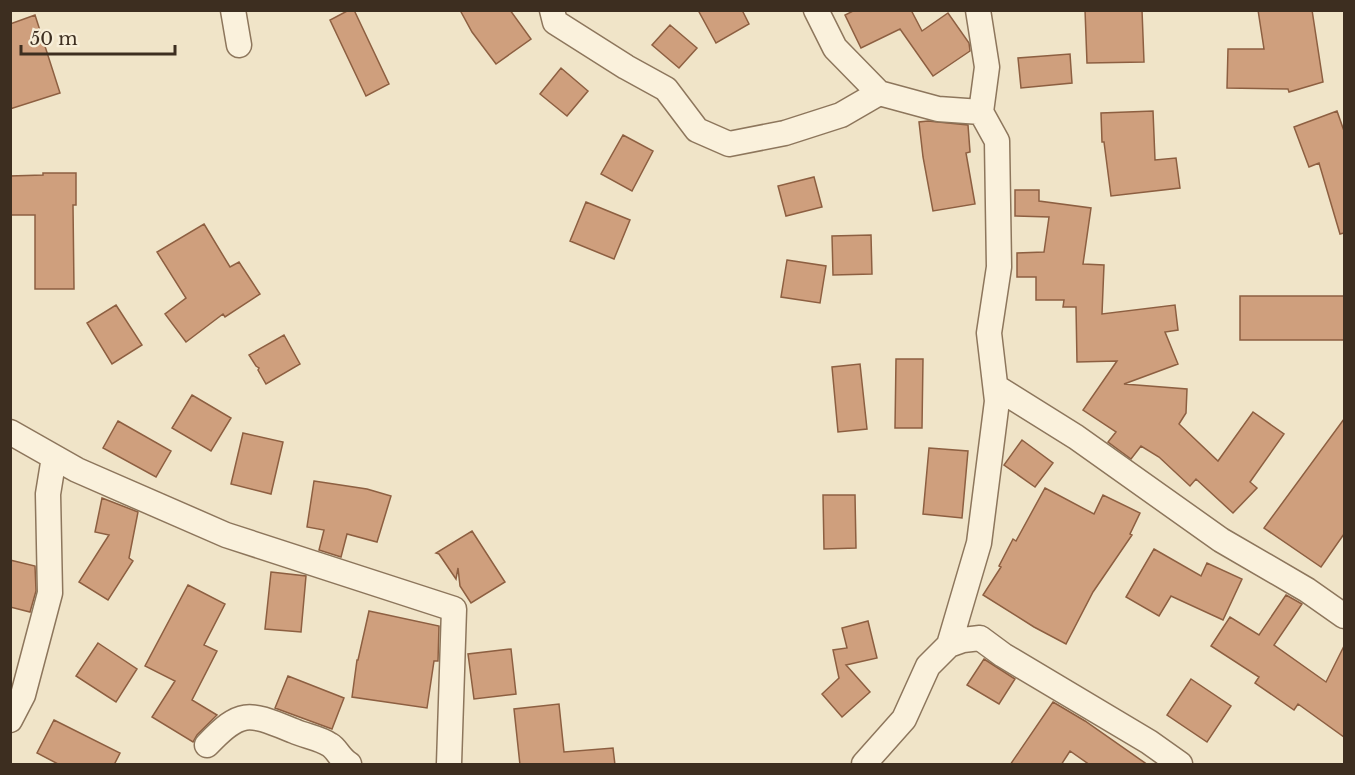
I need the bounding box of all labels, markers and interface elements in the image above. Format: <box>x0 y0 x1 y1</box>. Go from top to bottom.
scale bar <box>21 18 176 56</box>
text: 50 m <box>30 28 78 50</box>

